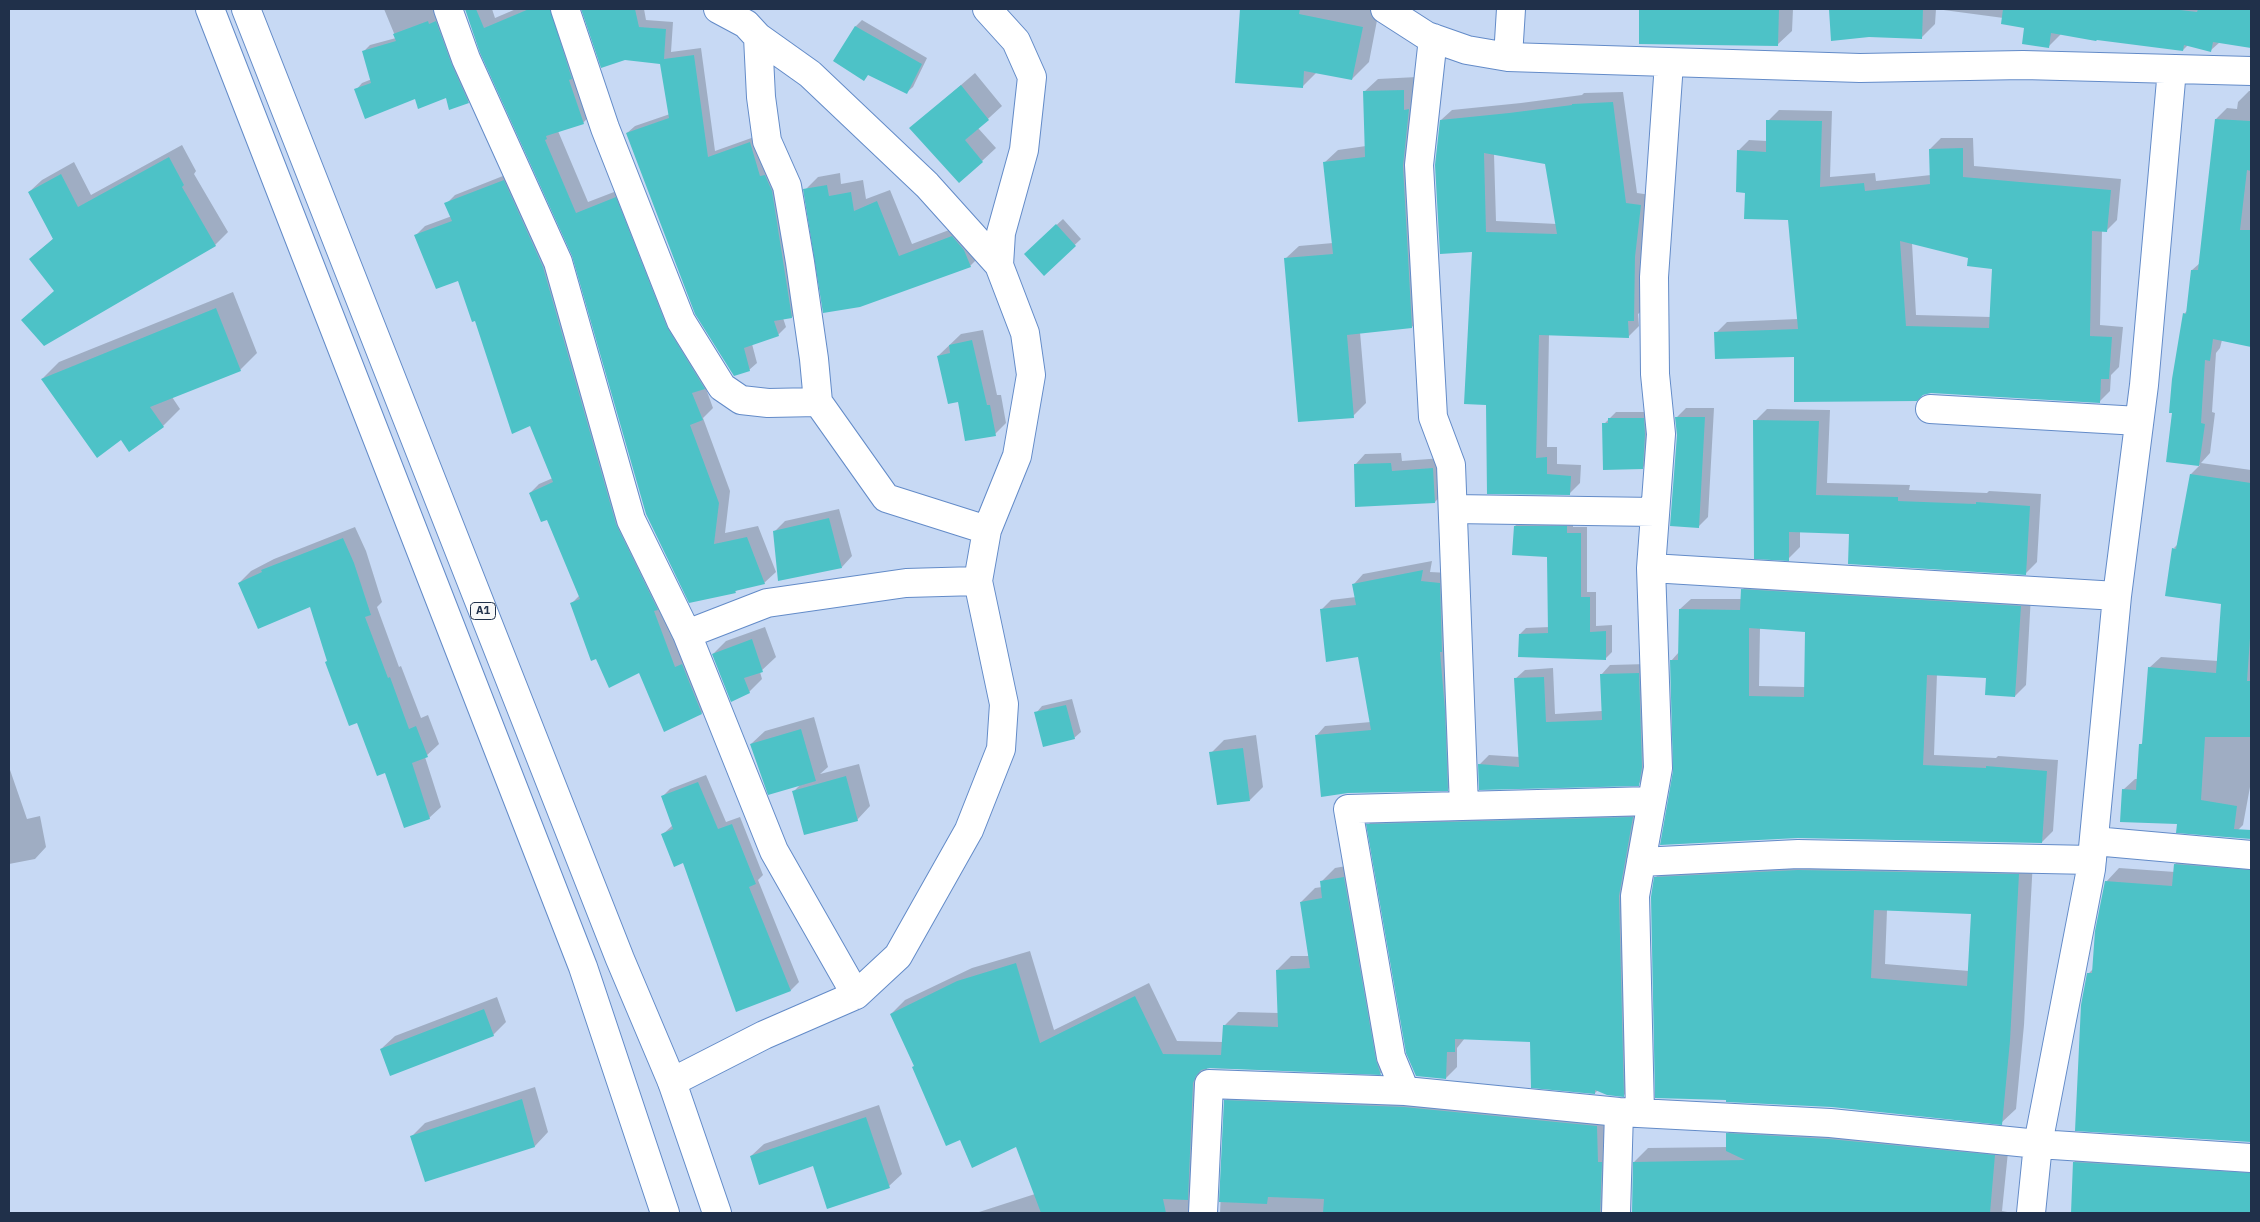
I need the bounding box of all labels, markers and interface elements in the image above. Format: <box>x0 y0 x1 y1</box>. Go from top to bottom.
road number: A1 <box>470 602 496 620</box>

